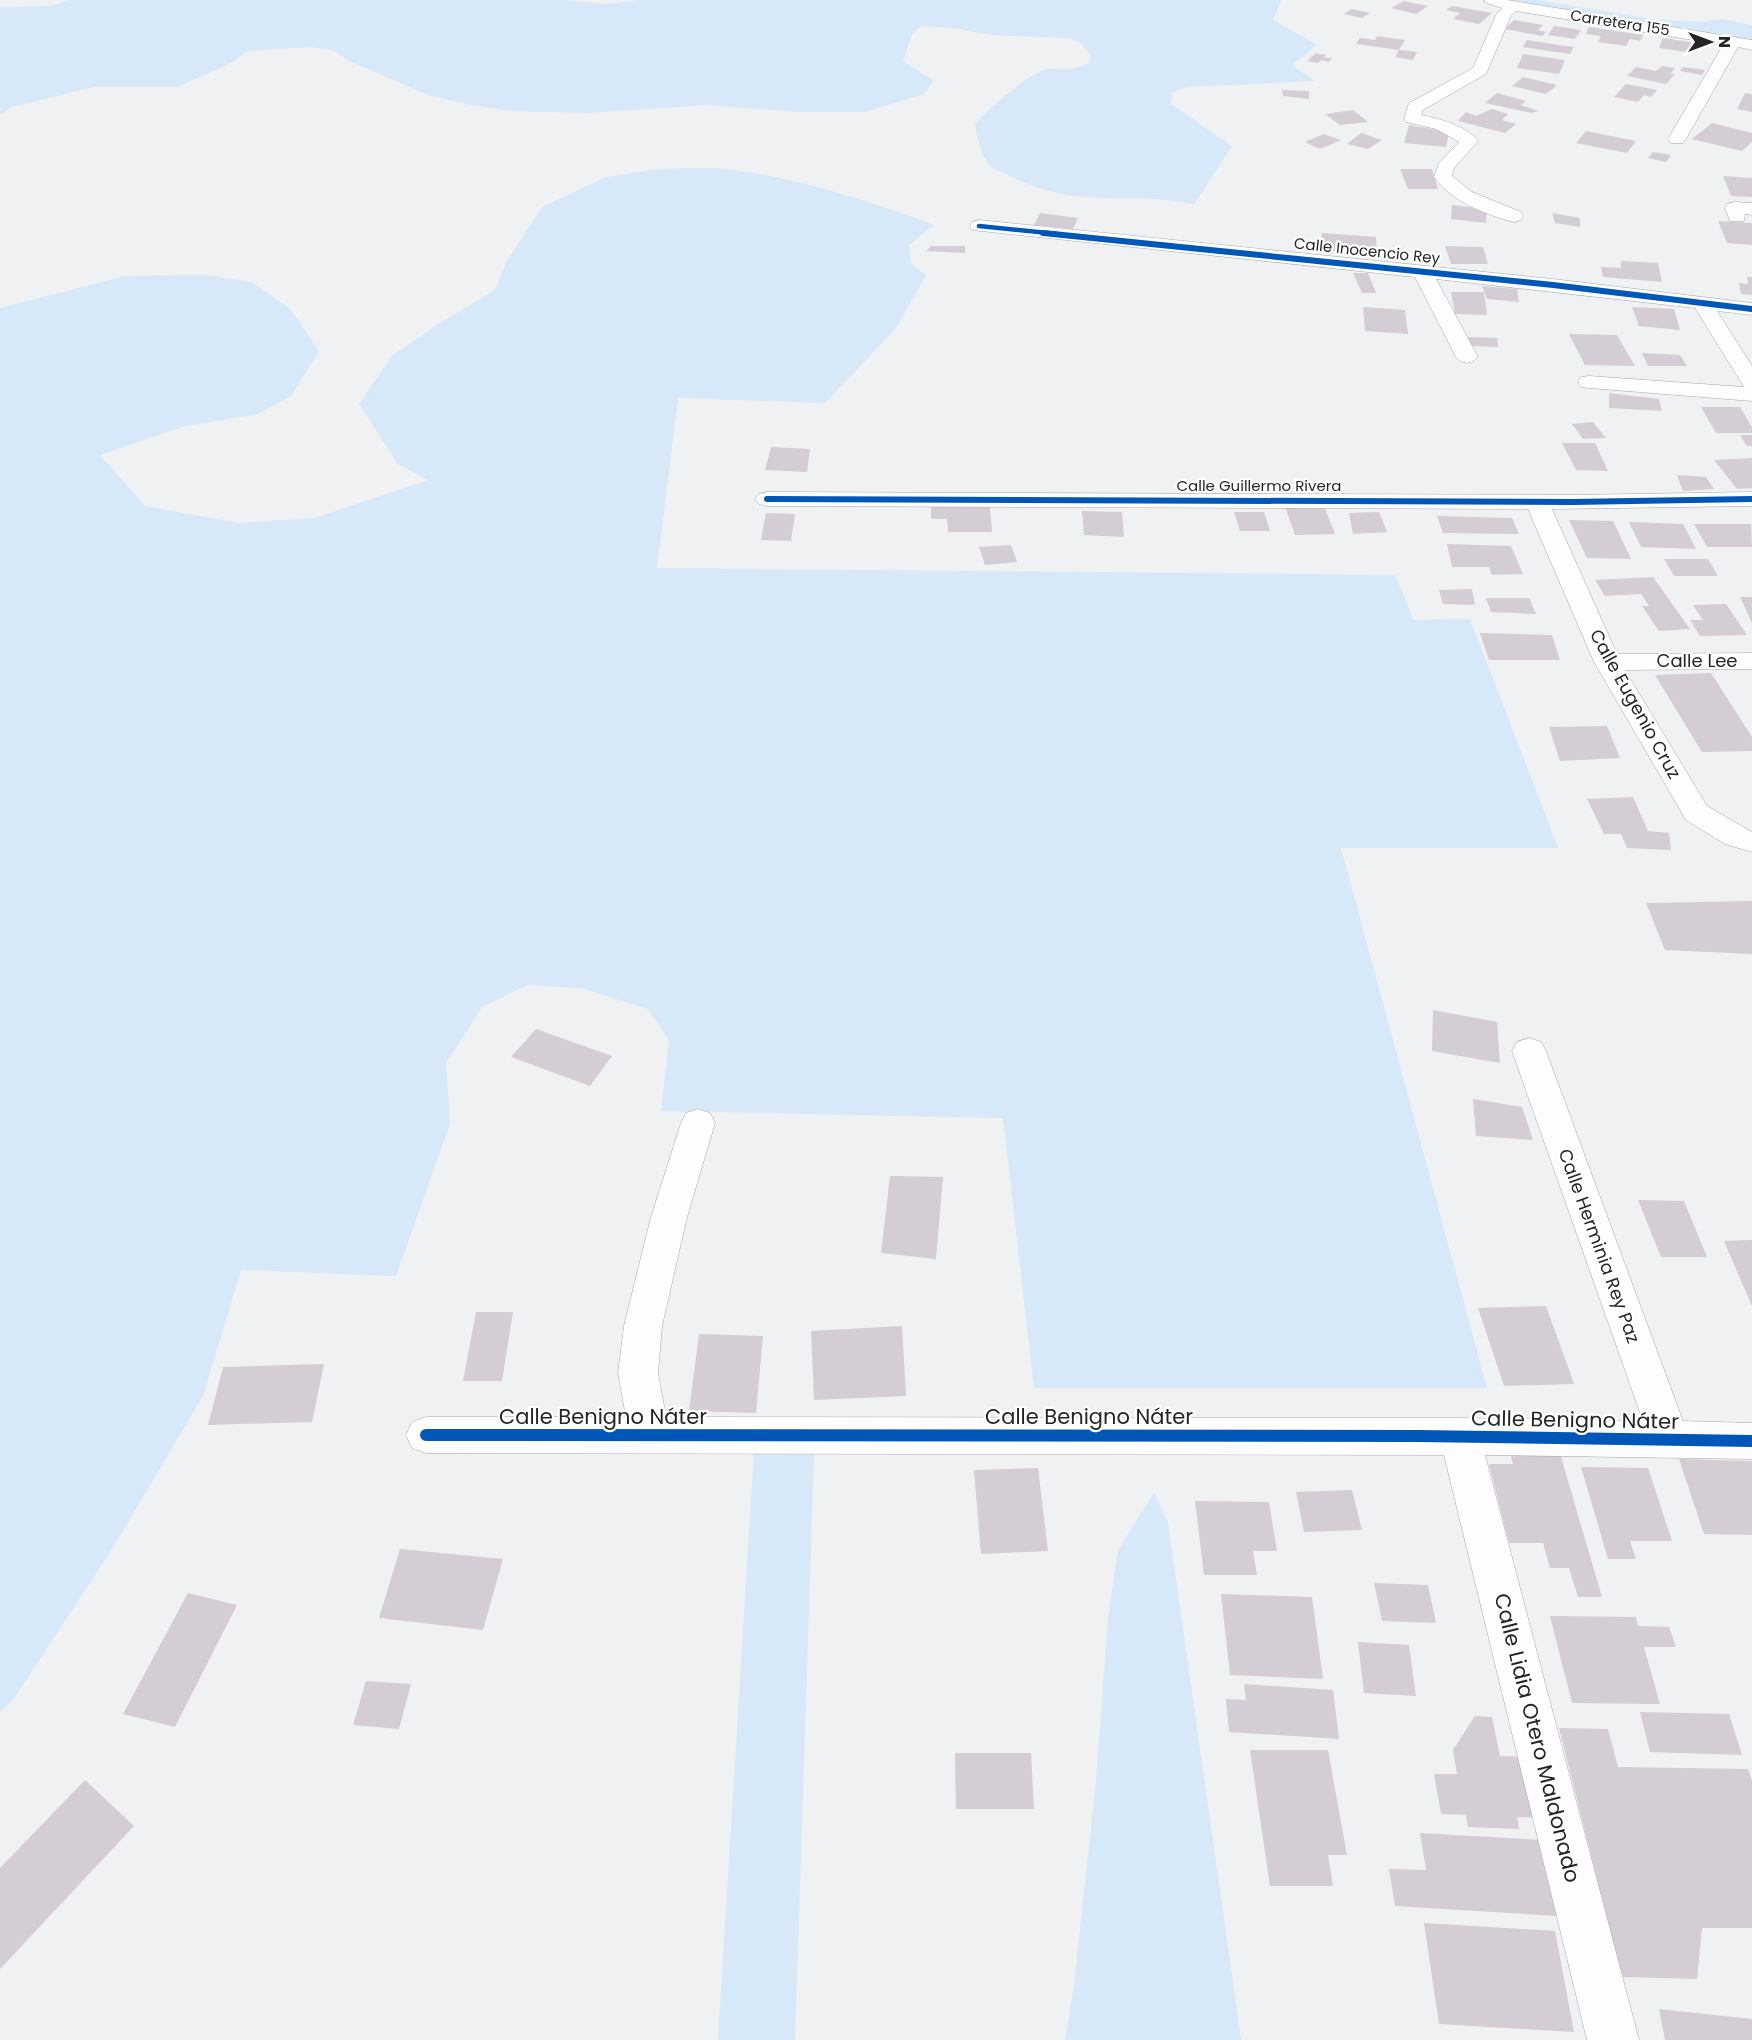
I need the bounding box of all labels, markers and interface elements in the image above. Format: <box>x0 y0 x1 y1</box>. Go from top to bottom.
street label: Carretera 155 <box>1569 4 1671 41</box>
north arrow <box>1680 12 1740 72</box>
text: N <box>1713 36 1736 48</box>
street label: Calle Inocencio Rey <box>1293 232 1442 269</box>
street label: Calle Guillermo Rivera <box>1177 475 1341 496</box>
street label: Calle Eugenio Cruz <box>1584 624 1687 783</box>
street label: Calle Lee <box>1657 648 1737 673</box>
street label: Calle Herminia Rey Paz <box>1553 1145 1646 1346</box>
street label: Calle Benigno Náter <box>499 1402 707 1431</box>
street label: Calle Benigno Náter <box>985 1402 1193 1431</box>
street label: Calle Benigno Náter <box>1471 1403 1679 1436</box>
street label: Calle Lidia Otero Maldonado <box>1487 1590 1588 1886</box>

